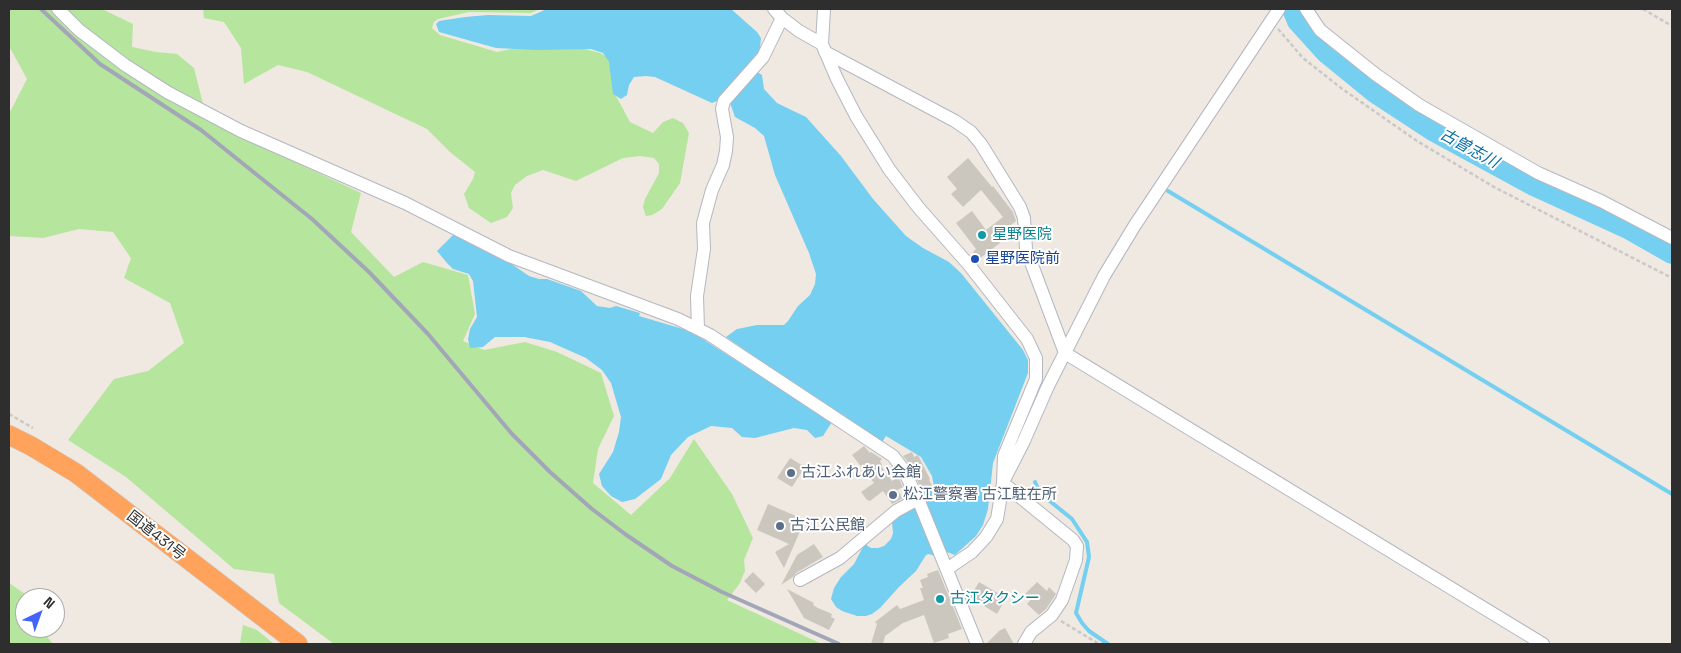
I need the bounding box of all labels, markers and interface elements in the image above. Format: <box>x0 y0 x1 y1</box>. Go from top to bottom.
water label: 古曽志川 <box>1436 125 1502 173</box>
place label: 星野医院 <box>992 226 1052 244</box>
marker: 星野医院 <box>976 229 988 241</box>
place label: 星野医院前 <box>985 250 1060 268</box>
marker: 星野医院前 <box>969 253 981 265</box>
place label: 古江ふれあい会館 <box>801 464 921 482</box>
marker: 古江ふれあい会館 <box>785 467 797 479</box>
place label: 松江警察署 古江駐在所 <box>903 486 1057 504</box>
marker: 松江警察署 古江駐在所 <box>887 489 899 501</box>
street label: 国道431号 <box>123 508 189 564</box>
place label: 古江公民館 <box>790 517 865 535</box>
marker: 古江公民館 <box>774 520 786 532</box>
north arrow <box>15 588 65 638</box>
place label: 古江タクシー <box>950 590 1040 608</box>
text: N <box>40 593 59 612</box>
marker: 古江タクシー <box>934 593 946 605</box>

